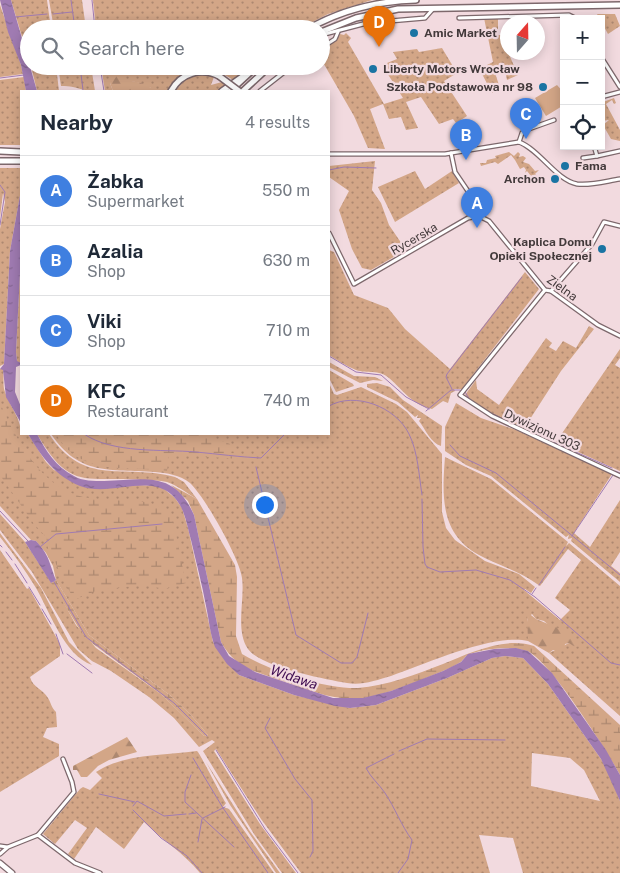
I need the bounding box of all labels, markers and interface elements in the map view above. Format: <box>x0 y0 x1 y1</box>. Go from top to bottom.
pin: D <box>363 6 395 47</box>
north arrow <box>500 15 545 60</box>
map controls <box>560 15 605 150</box>
button: + <box>560 15 605 60</box>
search box <box>20 20 330 75</box>
place label: Amic Market <box>424 26 497 40</box>
marker: Amic Market <box>408 27 420 39</box>
icon: search <box>38 34 66 62</box>
text: Search here <box>78 37 185 59</box>
button: − <box>560 60 605 105</box>
place label: Liberty Motors Wrocław <box>383 62 520 76</box>
marker: Liberty Motors Wrocław <box>367 63 379 75</box>
place label: Szkoła Podstawowa nr 98 <box>386 80 533 94</box>
marker: Szkoła Podstawowa nr 98 <box>537 81 549 93</box>
pin: C <box>510 98 542 139</box>
button: locate <box>560 105 605 150</box>
text: Nearby <box>40 110 113 135</box>
text: 4 results <box>245 113 310 132</box>
pin: B <box>450 119 482 160</box>
place label: Fama <box>575 159 607 173</box>
marker: Fama <box>559 160 571 172</box>
text: Żabka <box>87 170 144 192</box>
place label: Archon <box>504 172 545 186</box>
marker: Archon <box>549 173 561 185</box>
text: A <box>50 181 62 200</box>
text: 550 m <box>262 181 310 200</box>
pin: A <box>461 187 493 228</box>
text: Supermarket <box>87 192 184 211</box>
street label: Rycerska <box>388 220 440 258</box>
place label: Kaplica Domu Opieki Społecznej <box>489 235 592 263</box>
text: Azalia <box>87 240 143 262</box>
marker: Kaplica Domu Opieki Społecznej <box>596 243 608 255</box>
text: B <box>51 251 61 270</box>
text: 630 m <box>263 251 310 270</box>
text: Shop <box>87 262 126 281</box>
street label: Zielna <box>544 272 580 304</box>
text: Viki <box>87 310 122 332</box>
text: C <box>50 321 62 340</box>
text: 710 m <box>266 321 310 340</box>
text: Shop <box>87 332 126 351</box>
text: KFC <box>87 380 126 402</box>
text: D <box>50 391 62 410</box>
text: 740 m <box>263 391 310 410</box>
text: Restaurant <box>87 402 169 421</box>
street label: Dywizjonu 303 <box>502 406 582 454</box>
your location <box>252 492 278 518</box>
water label: Widawa <box>268 661 320 693</box>

